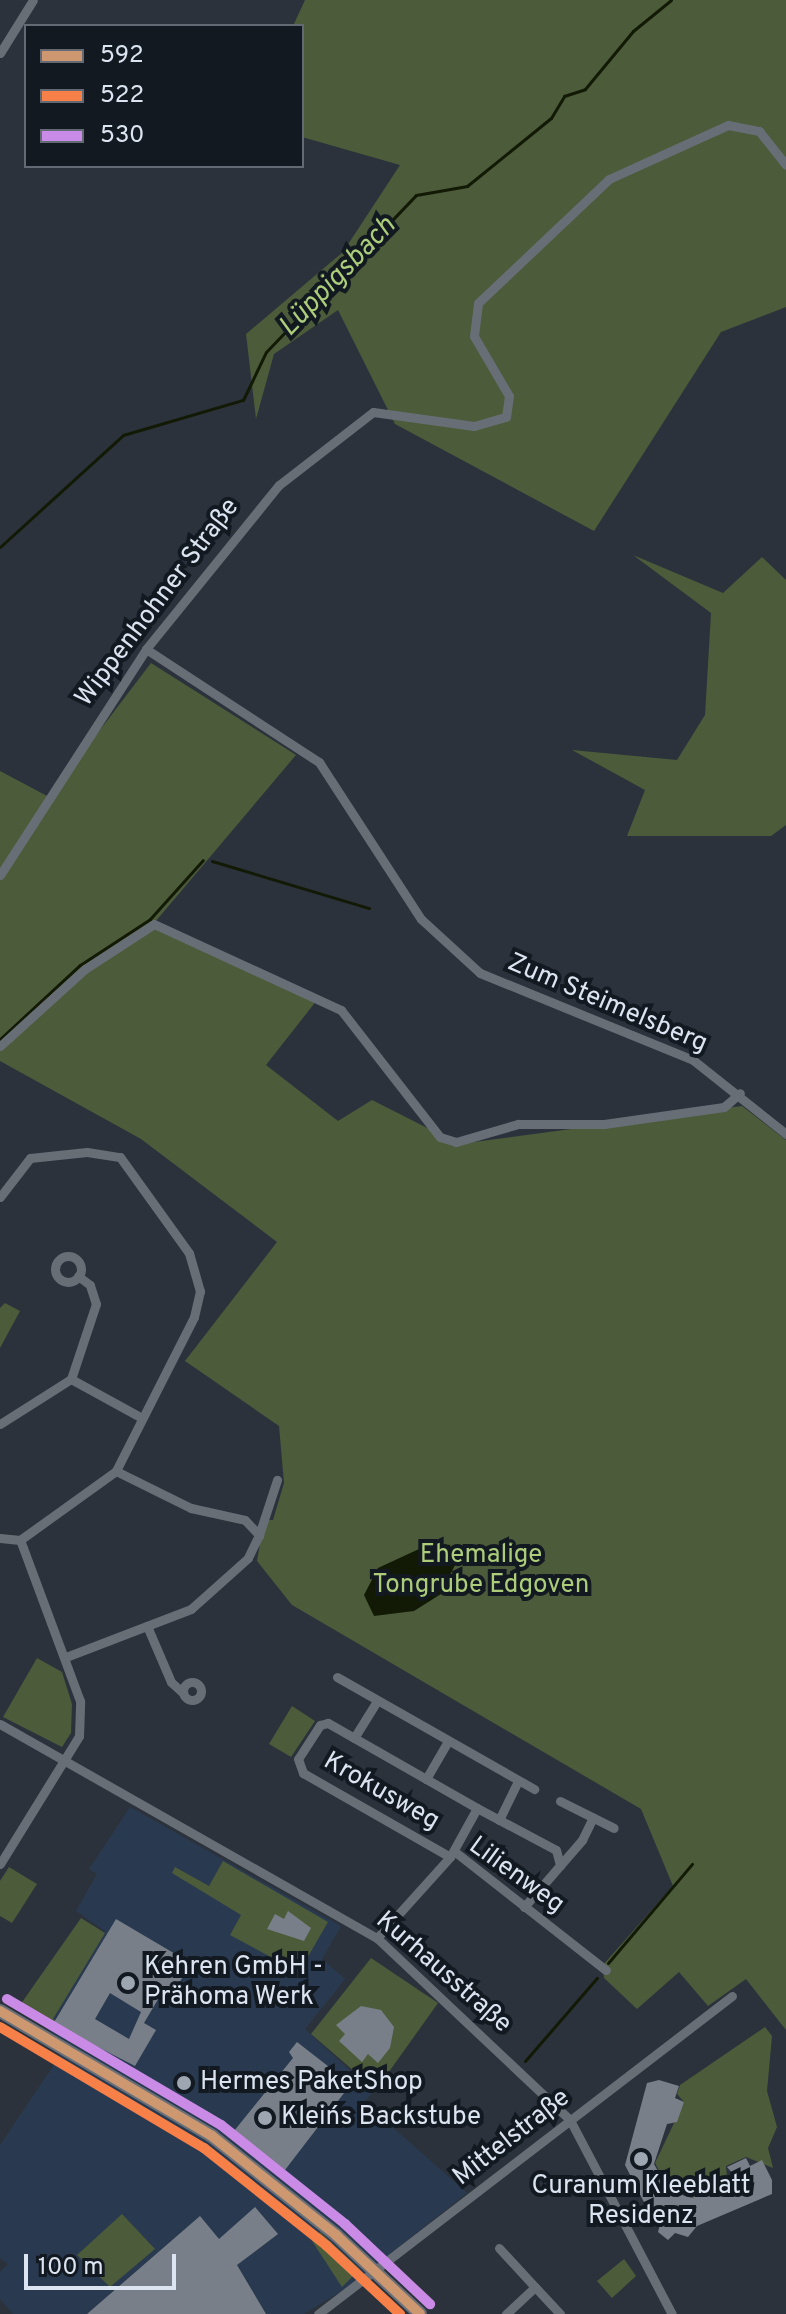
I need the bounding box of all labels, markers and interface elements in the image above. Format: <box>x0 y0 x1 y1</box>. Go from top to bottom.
legend <box>24 24 304 168</box>
text: 592 <box>100 41 144 71</box>
text: 522 <box>100 81 144 111</box>
text: 530 <box>100 121 145 151</box>
water label: Lüppigsbach <box>272 210 404 344</box>
street label: Wippenhohner Straße <box>69 493 247 713</box>
street label: Zum Steimelsberg <box>502 948 712 1060</box>
park label: Ehemalige Tongrube Edgoven <box>373 1540 589 1602</box>
street label: Krokusweg <box>318 1746 444 1838</box>
street label: Lilienweg <box>462 1831 570 1921</box>
street label: Kurhausstraße <box>369 1906 517 2040</box>
place label: Kehren GmbH - Prähoma Werk <box>144 1952 323 2014</box>
marker: Kehren GmbH - Prähoma Werk <box>119 1974 137 1992</box>
place label: Hermes PaketShop <box>200 2067 423 2099</box>
marker: Hermes PaketShop <box>175 2074 193 2092</box>
street label: Mittelstraße <box>447 2083 577 2193</box>
place label: Klein´s Backstube <box>281 2102 481 2134</box>
marker: Klein´s Backstube <box>256 2109 274 2127</box>
marker: Curanum Kleeblatt Residenz <box>632 2150 650 2168</box>
place label: Curanum Kleeblatt Residenz <box>531 2171 751 2232</box>
scale bar <box>28 2238 180 2288</box>
text: 100 m <box>38 2253 104 2283</box>

